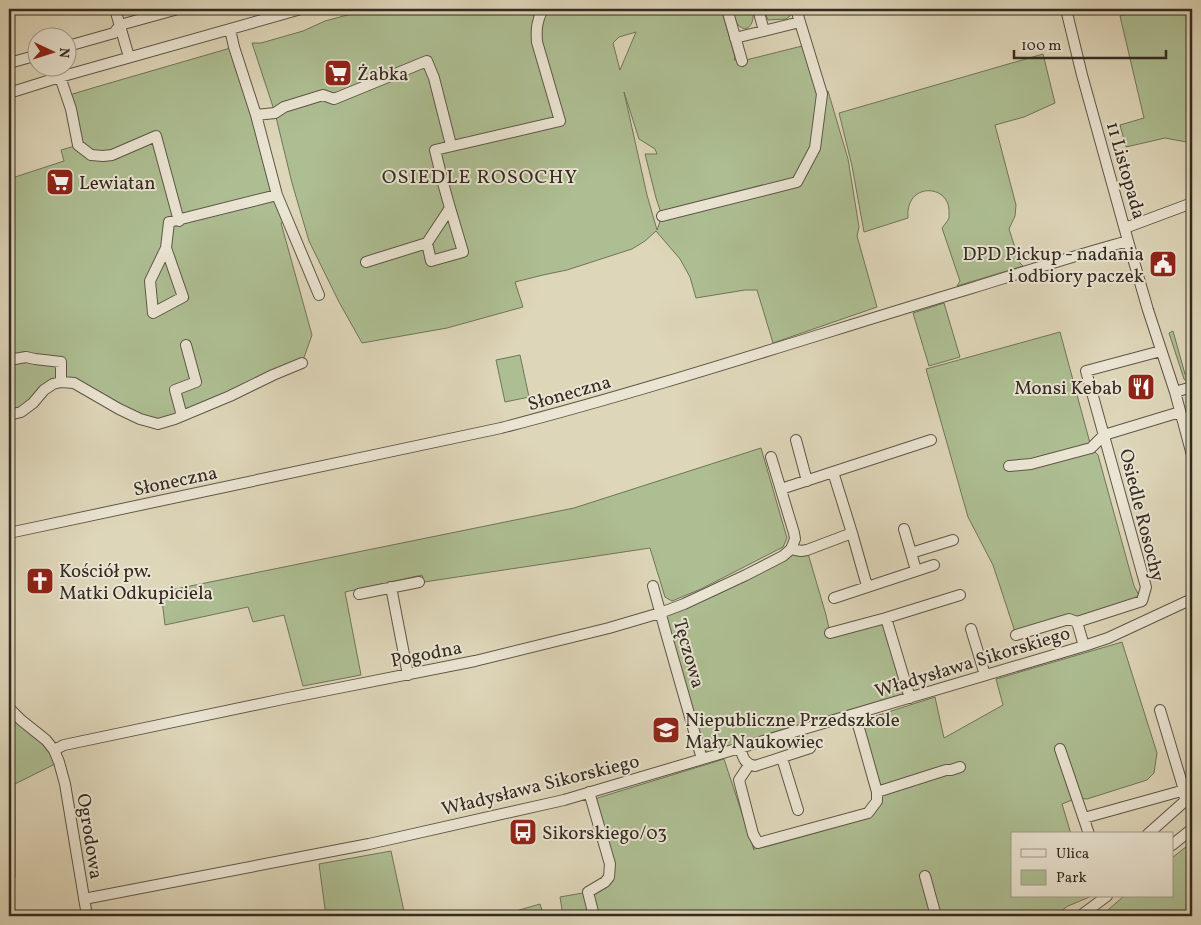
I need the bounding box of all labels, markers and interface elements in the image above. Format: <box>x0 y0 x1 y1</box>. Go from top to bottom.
north arrow <box>28 28 78 78</box>
scale bar <box>1014 28 1166 60</box>
text: 100 m <box>1021 36 1061 57</box>
text: N <box>54 47 73 59</box>
supermarket icon: Żabka <box>323 58 353 88</box>
place label: Żabka <box>357 62 408 88</box>
street label: 11 Listopada <box>1099 119 1151 222</box>
district label: OSIEDLE ROSOCHY <box>382 164 578 192</box>
supermarket icon: Lewiatan <box>45 167 75 197</box>
place label: Lewiatan <box>79 171 156 197</box>
place label: DPD Pickup - nadania i odbiory paczek <box>962 242 1144 290</box>
public building icon: DPD Pickup - nadania i odbiory paczek <box>1148 249 1178 279</box>
street label: Słoneczna <box>525 370 614 418</box>
restaurant icon: Monsi Kebab <box>1126 372 1156 402</box>
place label: Monsi Kebab <box>1014 376 1122 402</box>
street label: Osiedle Rosochy <box>1112 446 1170 585</box>
street label: Słoneczna <box>131 460 220 504</box>
place label: Kościół pw. Matki Odkupiciela <box>59 559 213 607</box>
church icon: Kościół pw. Matki Odkupiciela <box>25 566 55 596</box>
street label: Tęczowa <box>666 616 710 691</box>
street label: Władysława Sikorskiego <box>872 621 1073 705</box>
street label: Pogodna <box>389 635 464 675</box>
place label: Niepubliczne Przedszkole Mały Naukowiec <box>685 708 900 756</box>
school or university icon: Niepubliczne Przedszkole Mały Naukowiec <box>651 715 681 745</box>
street label: Władysława Sikorskiego <box>439 749 642 823</box>
street label: Ogrodowa <box>69 792 109 881</box>
bus stop icon: Sikorskiego/03 <box>508 817 538 847</box>
place label: Sikorskiego/03 <box>542 821 667 847</box>
legend <box>1011 832 1174 898</box>
text: Ulica <box>1056 844 1089 865</box>
text: Park <box>1056 868 1087 889</box>

